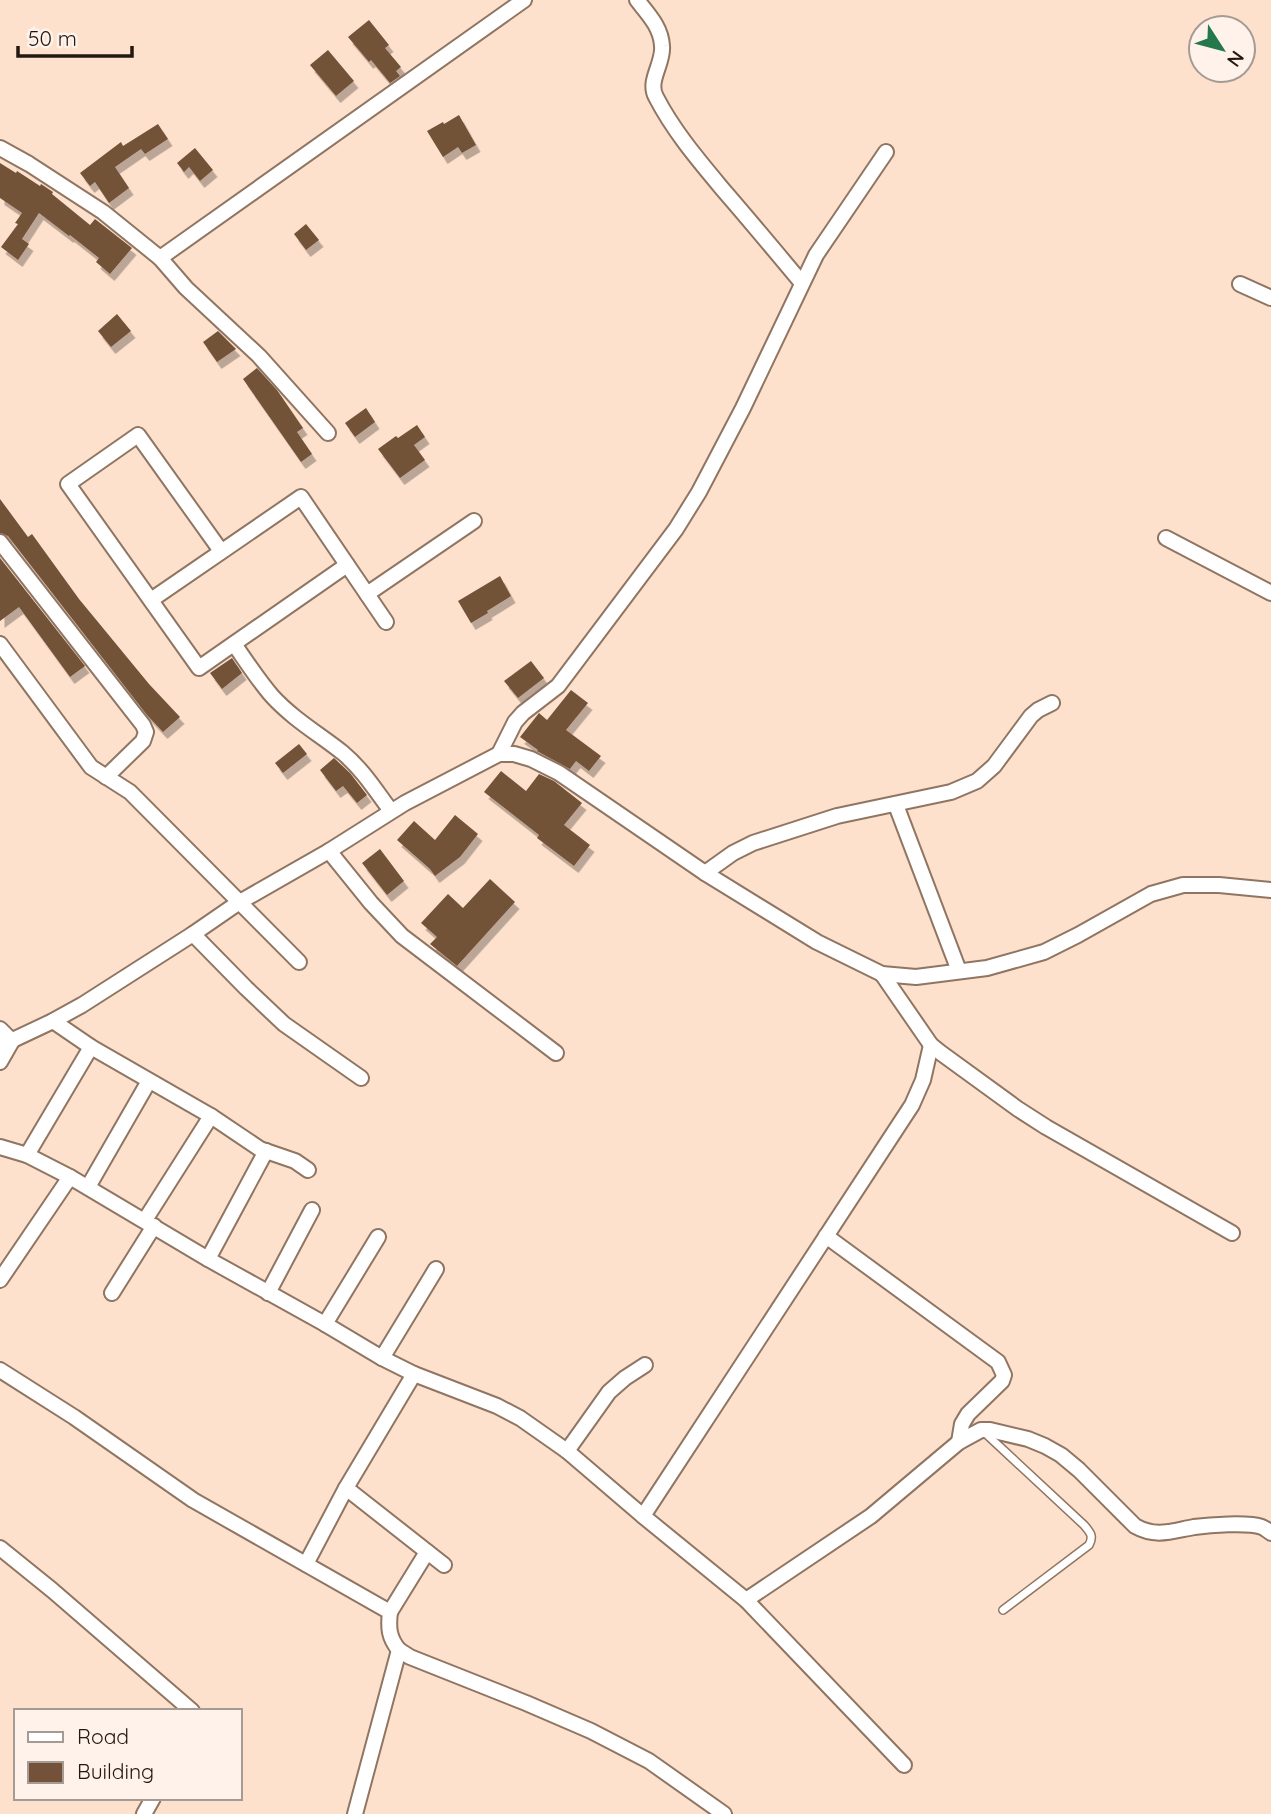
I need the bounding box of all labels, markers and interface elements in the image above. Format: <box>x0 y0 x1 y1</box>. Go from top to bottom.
scale bar <box>18 14 131 58</box>
north arrow <box>1187 14 1257 84</box>
text: 50 m <box>28 25 77 51</box>
text: N <box>1222 46 1250 72</box>
legend <box>14 1709 242 1800</box>
text: Road <box>77 1723 129 1749</box>
text: Building <box>77 1758 154 1784</box>

